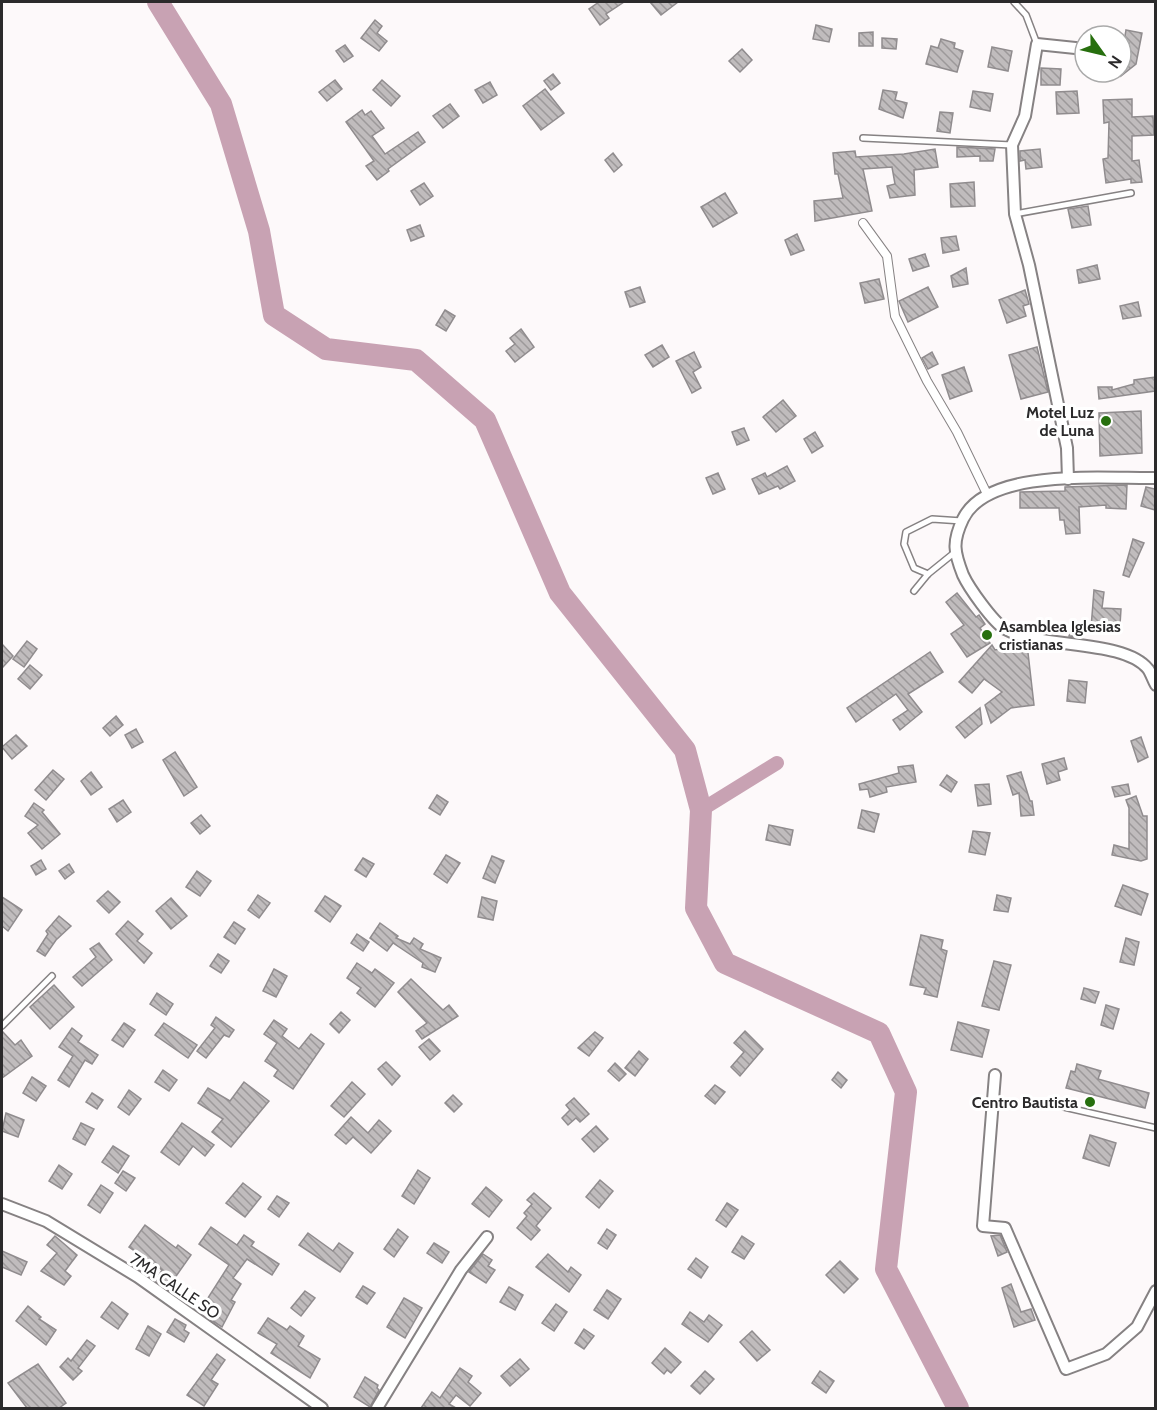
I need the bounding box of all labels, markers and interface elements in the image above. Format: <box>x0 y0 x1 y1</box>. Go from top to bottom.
north arrow <box>1073 24 1133 84</box>
text: N <box>1104 52 1126 72</box>
place label: Motel Luz de Luna <box>1026 403 1094 440</box>
marker: Motel Luz de Luna <box>1099 414 1113 428</box>
place label: Asamblea Iglesias cristianas <box>999 617 1121 654</box>
marker: Asamblea Iglesias cristianas <box>980 628 994 642</box>
place label: Centro Bautista <box>972 1093 1078 1112</box>
marker: Centro Bautista <box>1083 1095 1097 1109</box>
street label: 7MA CALLE SO <box>127 1249 223 1323</box>

